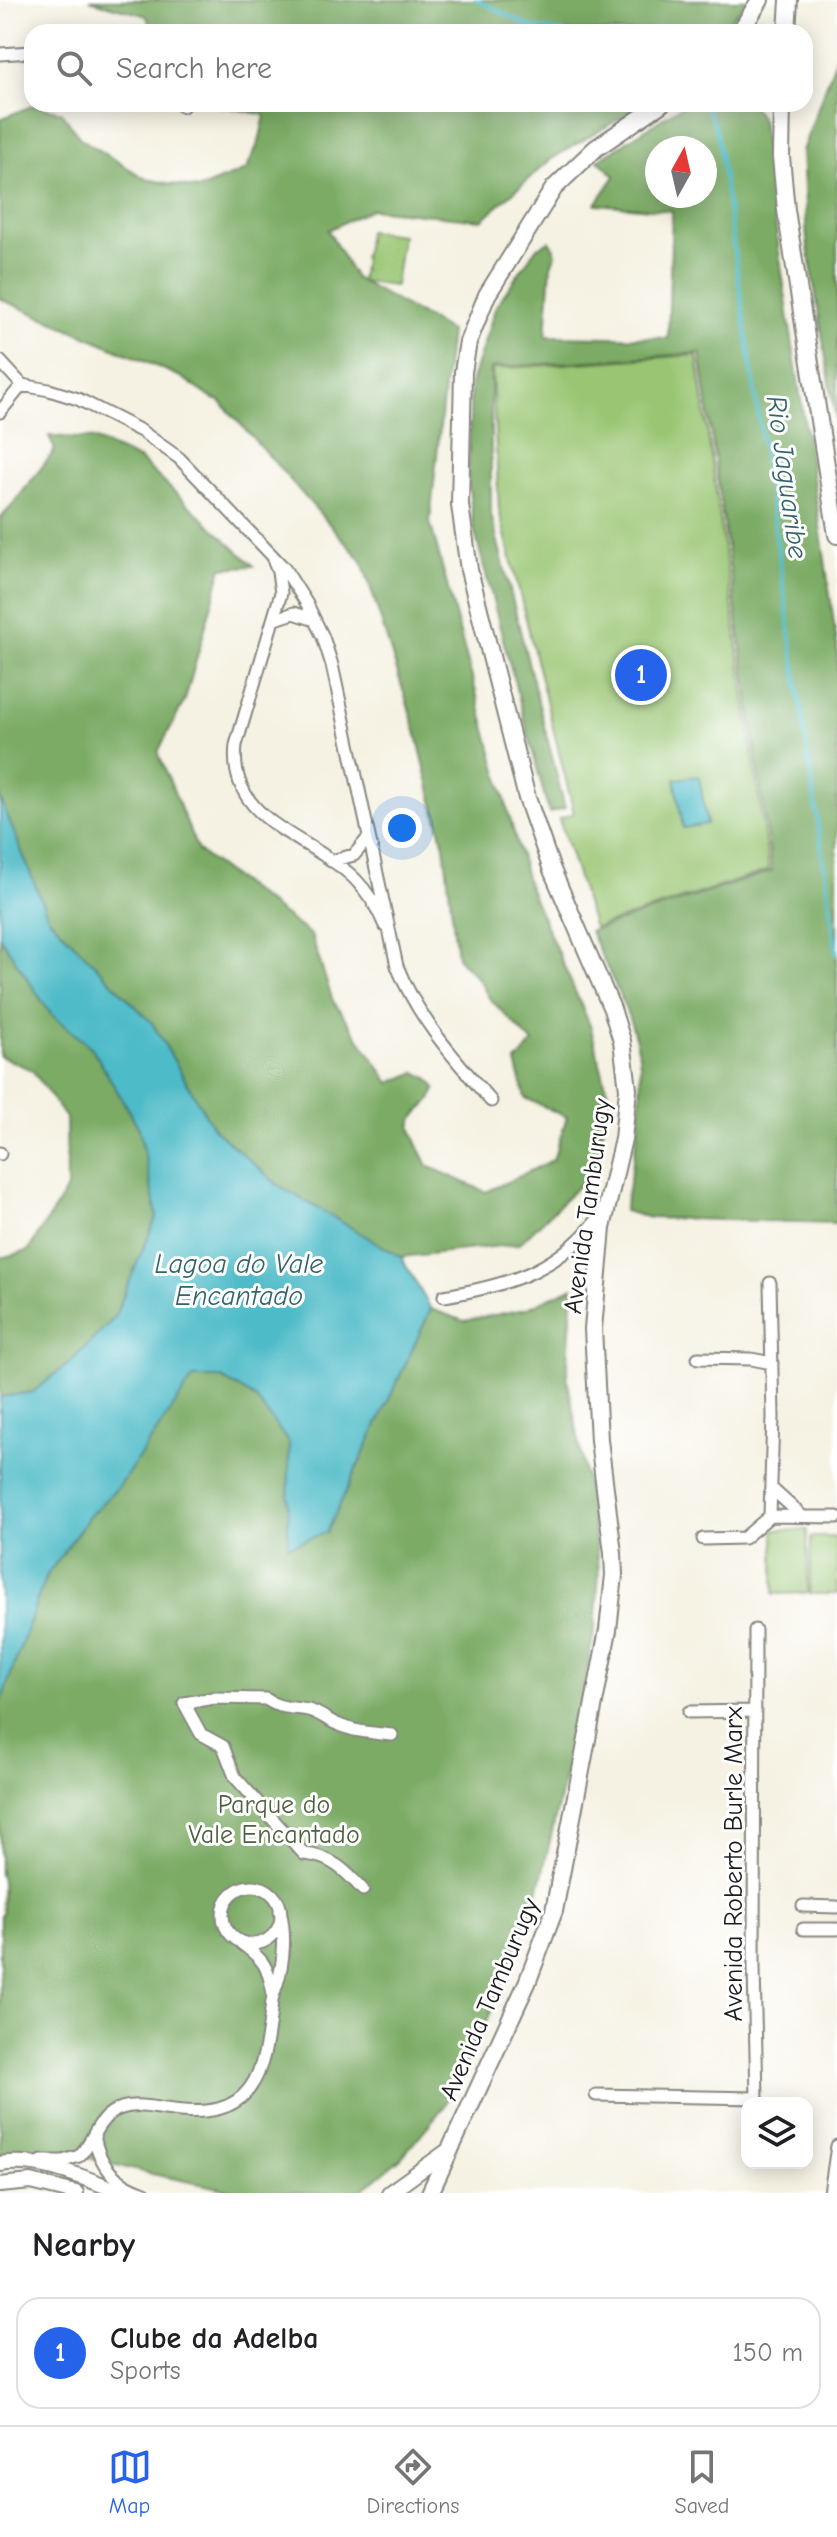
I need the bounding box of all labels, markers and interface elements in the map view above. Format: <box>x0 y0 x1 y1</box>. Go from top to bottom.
search box <box>24 24 813 112</box>
icon: search <box>52 46 96 90</box>
text: Search here <box>116 51 272 86</box>
north arrow <box>645 136 717 208</box>
water label: Rio Jaguaribe <box>760 393 814 561</box>
pin: 1 <box>615 645 667 705</box>
your location <box>382 808 422 848</box>
street label: Avenida Tamburugy <box>558 1096 618 1316</box>
water label: Lagoa do Vale Encantado <box>155 1248 323 1312</box>
street label: Avenida Roberto Burle Marx <box>719 1706 749 2021</box>
park label: Parque do Vale Encantado <box>188 1790 360 1850</box>
street label: Avenida Tamburugy <box>434 1893 546 2105</box>
map controls <box>741 2097 813 2169</box>
button: layers <box>741 2097 813 2169</box>
text: Nearby <box>32 2225 135 2265</box>
text: Clube da Adelba <box>110 2321 318 2356</box>
text: 1 <box>55 2338 65 2368</box>
text: 150 m <box>733 2338 803 2368</box>
text: Sports <box>110 2356 181 2386</box>
tab: Map <box>108 2445 152 2519</box>
tab: Directions <box>367 2445 460 2519</box>
tab: Saved <box>675 2445 729 2519</box>

